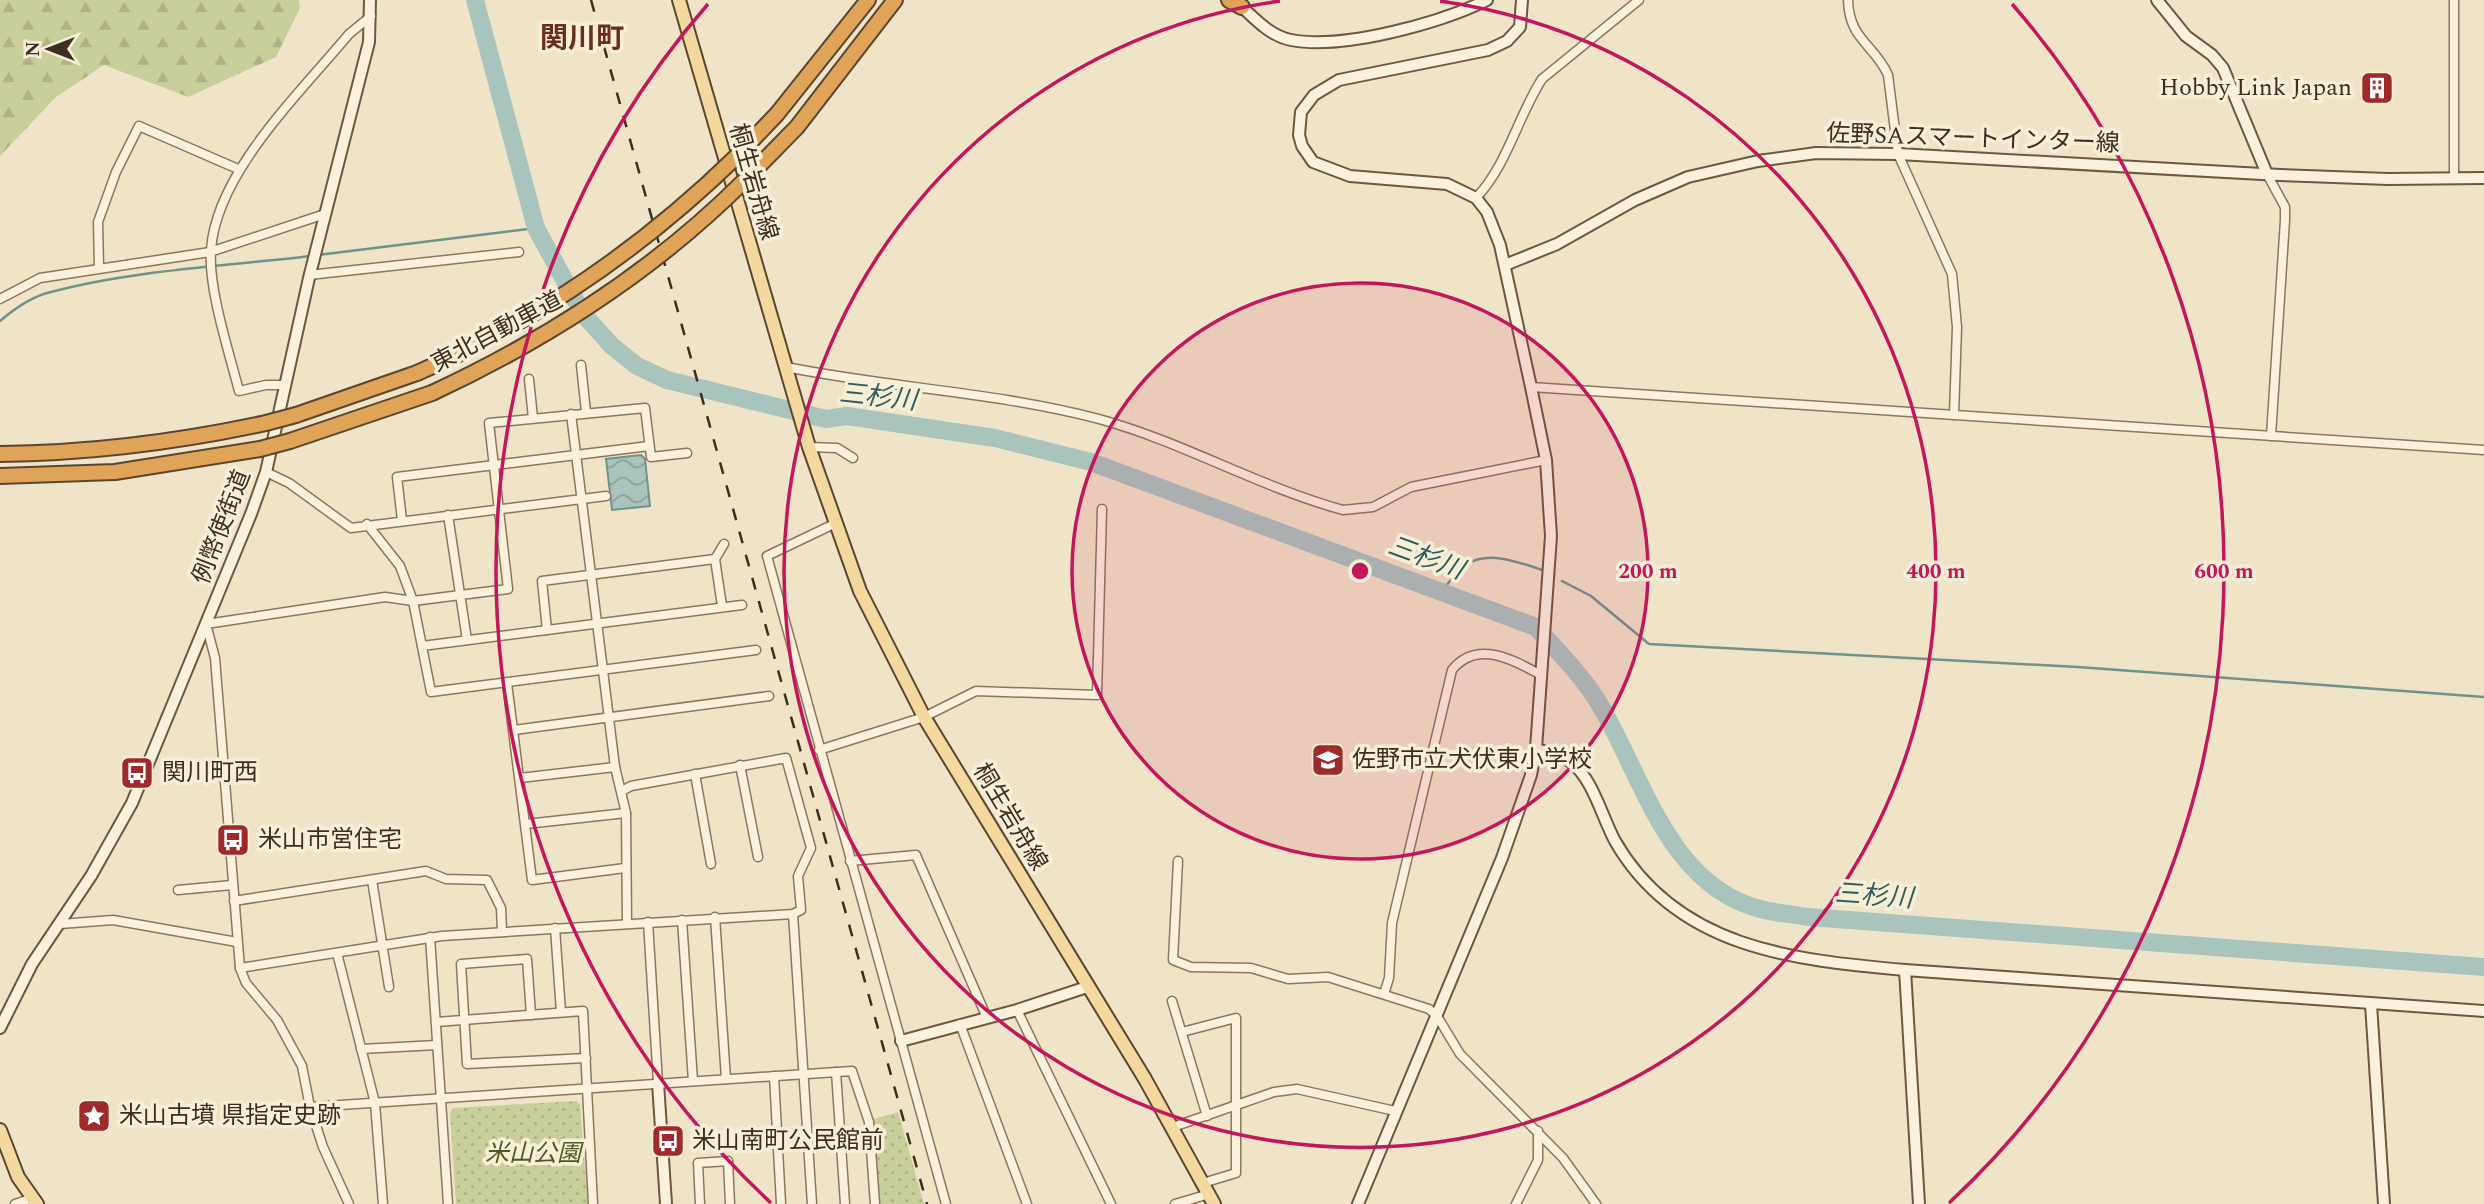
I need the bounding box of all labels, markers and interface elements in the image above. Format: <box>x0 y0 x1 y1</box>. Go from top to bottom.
north arrow <box>14 14 84 84</box>
district label: 関川町 <box>540 17 624 60</box>
text: N <box>19 41 48 57</box>
building icon: Hobby Link Japan <box>2358 69 2396 107</box>
place label: Hobby Link Japan <box>2160 70 2352 106</box>
street label: 佐野SAスマートインター線 <box>1826 116 2120 162</box>
street label: 桐生岩舟線 <box>719 119 787 245</box>
street label: 東北自動車道 <box>425 282 569 382</box>
water label: 三杉川 <box>837 373 922 421</box>
street label: 例幣使街道 <box>184 465 260 589</box>
water label: 三杉川 <box>1383 526 1472 591</box>
text: 200 m <box>1618 556 1678 588</box>
text: 400 m <box>1906 556 1966 588</box>
text: 600 m <box>2194 556 2254 588</box>
centre of rings <box>1348 559 1372 583</box>
school or university icon: 佐野市立犬伏東小学校 <box>1309 741 1347 779</box>
place label: 佐野市立犬伏東小学校 <box>1352 742 1592 778</box>
bus stop icon: 関川町西 <box>118 754 156 792</box>
place label: 関川町西 <box>162 755 258 791</box>
street label: 桐生岩舟線 <box>964 756 1056 878</box>
bus stop icon: 米山市営住宅 <box>214 821 252 859</box>
place label: 米山市営住宅 <box>258 822 402 858</box>
water label: 三杉川 <box>1834 873 1917 919</box>
place icon: 米山古墳 県指定史跡 <box>75 1097 113 1135</box>
place label: 米山古墳 県指定史跡 <box>119 1098 341 1134</box>
bus stop icon: 米山南町公民館前 <box>649 1122 687 1160</box>
place label: 米山南町公民館前 <box>692 1123 884 1159</box>
park label: 米山公園 <box>485 1136 584 1172</box>

